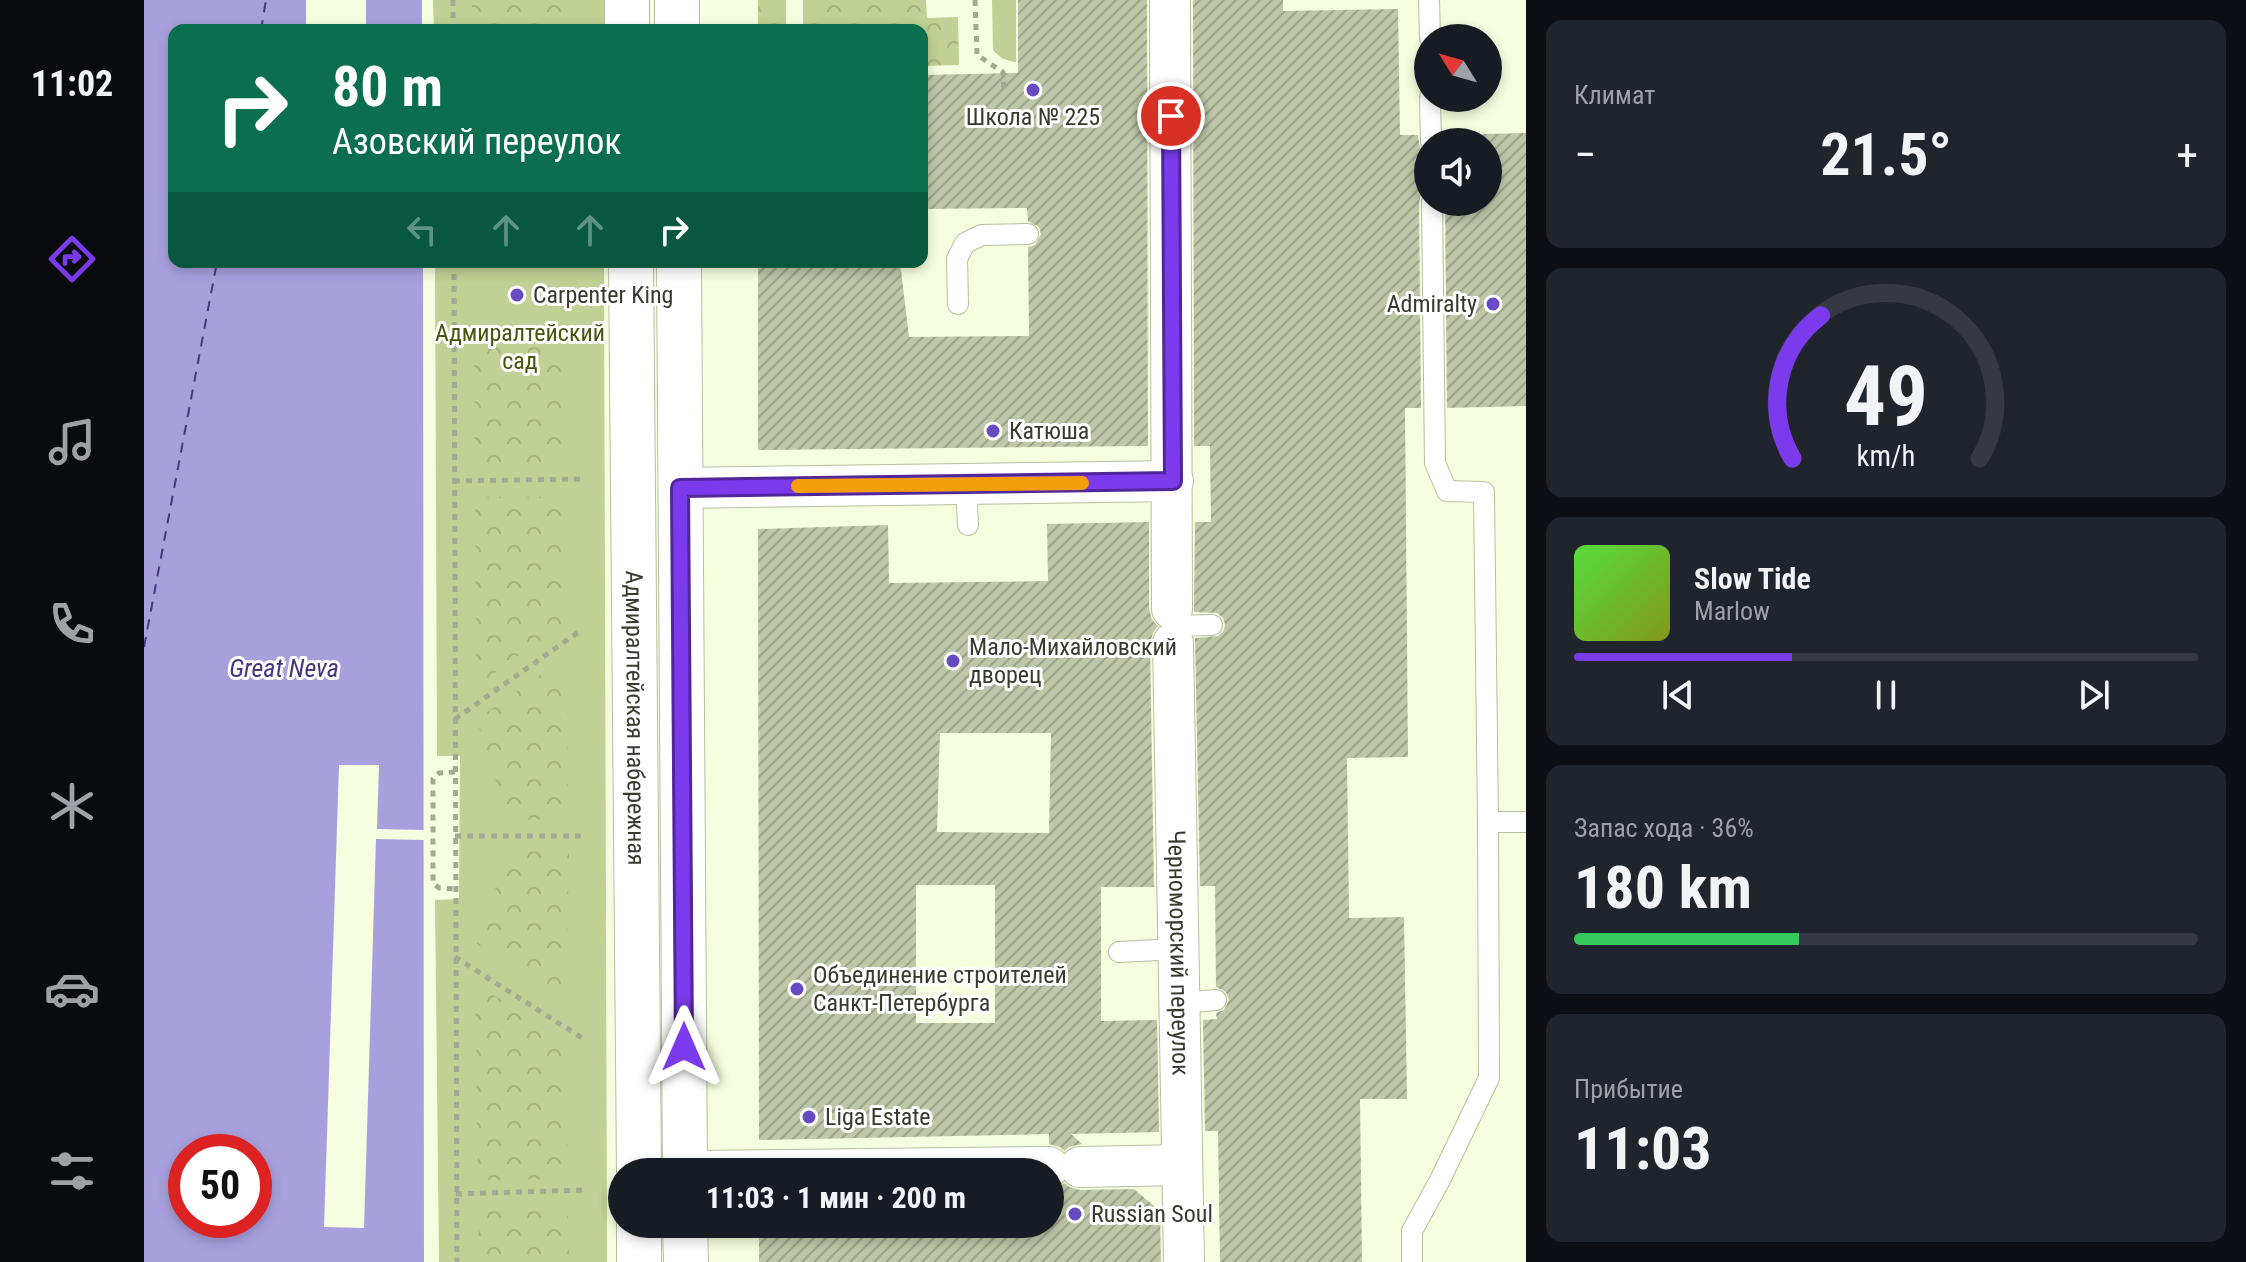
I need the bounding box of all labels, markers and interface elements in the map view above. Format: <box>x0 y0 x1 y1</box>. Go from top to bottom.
north arrow <box>1414 24 1502 112</box>
map controls <box>1414 24 1502 216</box>
text: 80 m <box>332 54 443 120</box>
icon: right <box>200 56 304 160</box>
text: 11:02 <box>31 63 113 105</box>
text: Климат <box>1574 80 1655 110</box>
marker: Школа № 225 <box>1024 81 1042 99</box>
pin <box>1137 82 1205 150</box>
icon: arrive <box>1149 94 1193 138</box>
place label: Школа № 225 <box>966 103 1100 131</box>
text: 21.5° <box>1820 119 1952 190</box>
text: Азовский переулок <box>332 121 622 163</box>
button: sound <box>1414 128 1502 216</box>
text: − <box>1574 129 1596 181</box>
text: + <box>2176 129 2198 181</box>
icon: left <box>400 208 444 252</box>
icon: ahead <box>484 208 528 252</box>
icon: ahead <box>568 208 612 252</box>
icon: right <box>652 208 696 252</box>
icon: directions <box>44 231 100 287</box>
place label: Carpenter King <box>533 281 673 309</box>
marker: Carpenter King <box>508 286 526 304</box>
place label: Admiralty <box>1387 290 1477 318</box>
marker: Admiralty <box>1484 295 1502 313</box>
park label: Адмиралтейский сад <box>435 319 605 375</box>
text: 49 <box>1844 347 1928 444</box>
icon: music <box>44 414 100 470</box>
place label: Катюша <box>1009 417 1089 445</box>
marker: Катюша <box>984 422 1002 440</box>
text: km/h <box>1857 439 1915 473</box>
text: Slow Tide <box>1694 561 1811 596</box>
street label: Адмиралтейская набережная <box>620 570 650 866</box>
icon: phone <box>44 596 100 652</box>
text: Marlow <box>1694 596 1770 626</box>
place label: Мало-Михайловский дворец <box>969 633 1177 689</box>
marker: Мало-Михайловский дворец <box>944 652 962 670</box>
water label: Great Neva <box>229 653 339 683</box>
icon: previous <box>1656 673 1700 717</box>
icon: pause <box>1864 673 1908 717</box>
icon: next <box>2072 673 2116 717</box>
icon: climate <box>44 778 100 834</box>
text: Запас хода · 36% <box>1574 813 1754 843</box>
street label: Черноморский переулок <box>1162 830 1195 1076</box>
text: 180 km <box>1574 852 1752 923</box>
icon: car <box>44 961 100 1017</box>
place label: Объединение строителей Санкт-Петербурга <box>813 961 1067 1017</box>
marker: Объединение строителей Санкт-Петербурга <box>788 980 806 998</box>
position arrow <box>642 1005 726 1089</box>
text: Прибытие <box>1574 1074 1683 1104</box>
place label: Liga Estate <box>825 1103 931 1131</box>
marker: Liga Estate <box>800 1108 818 1126</box>
text: 11:03 <box>1574 1113 1712 1184</box>
speed limit sign: 50 <box>168 1134 272 1238</box>
icon: filters <box>44 1143 100 1199</box>
text: 11:03 · 1 мин · 200 m <box>706 1180 966 1215</box>
place label: Russian Soul <box>1091 1200 1213 1228</box>
marker: Russian Soul <box>1066 1205 1084 1223</box>

